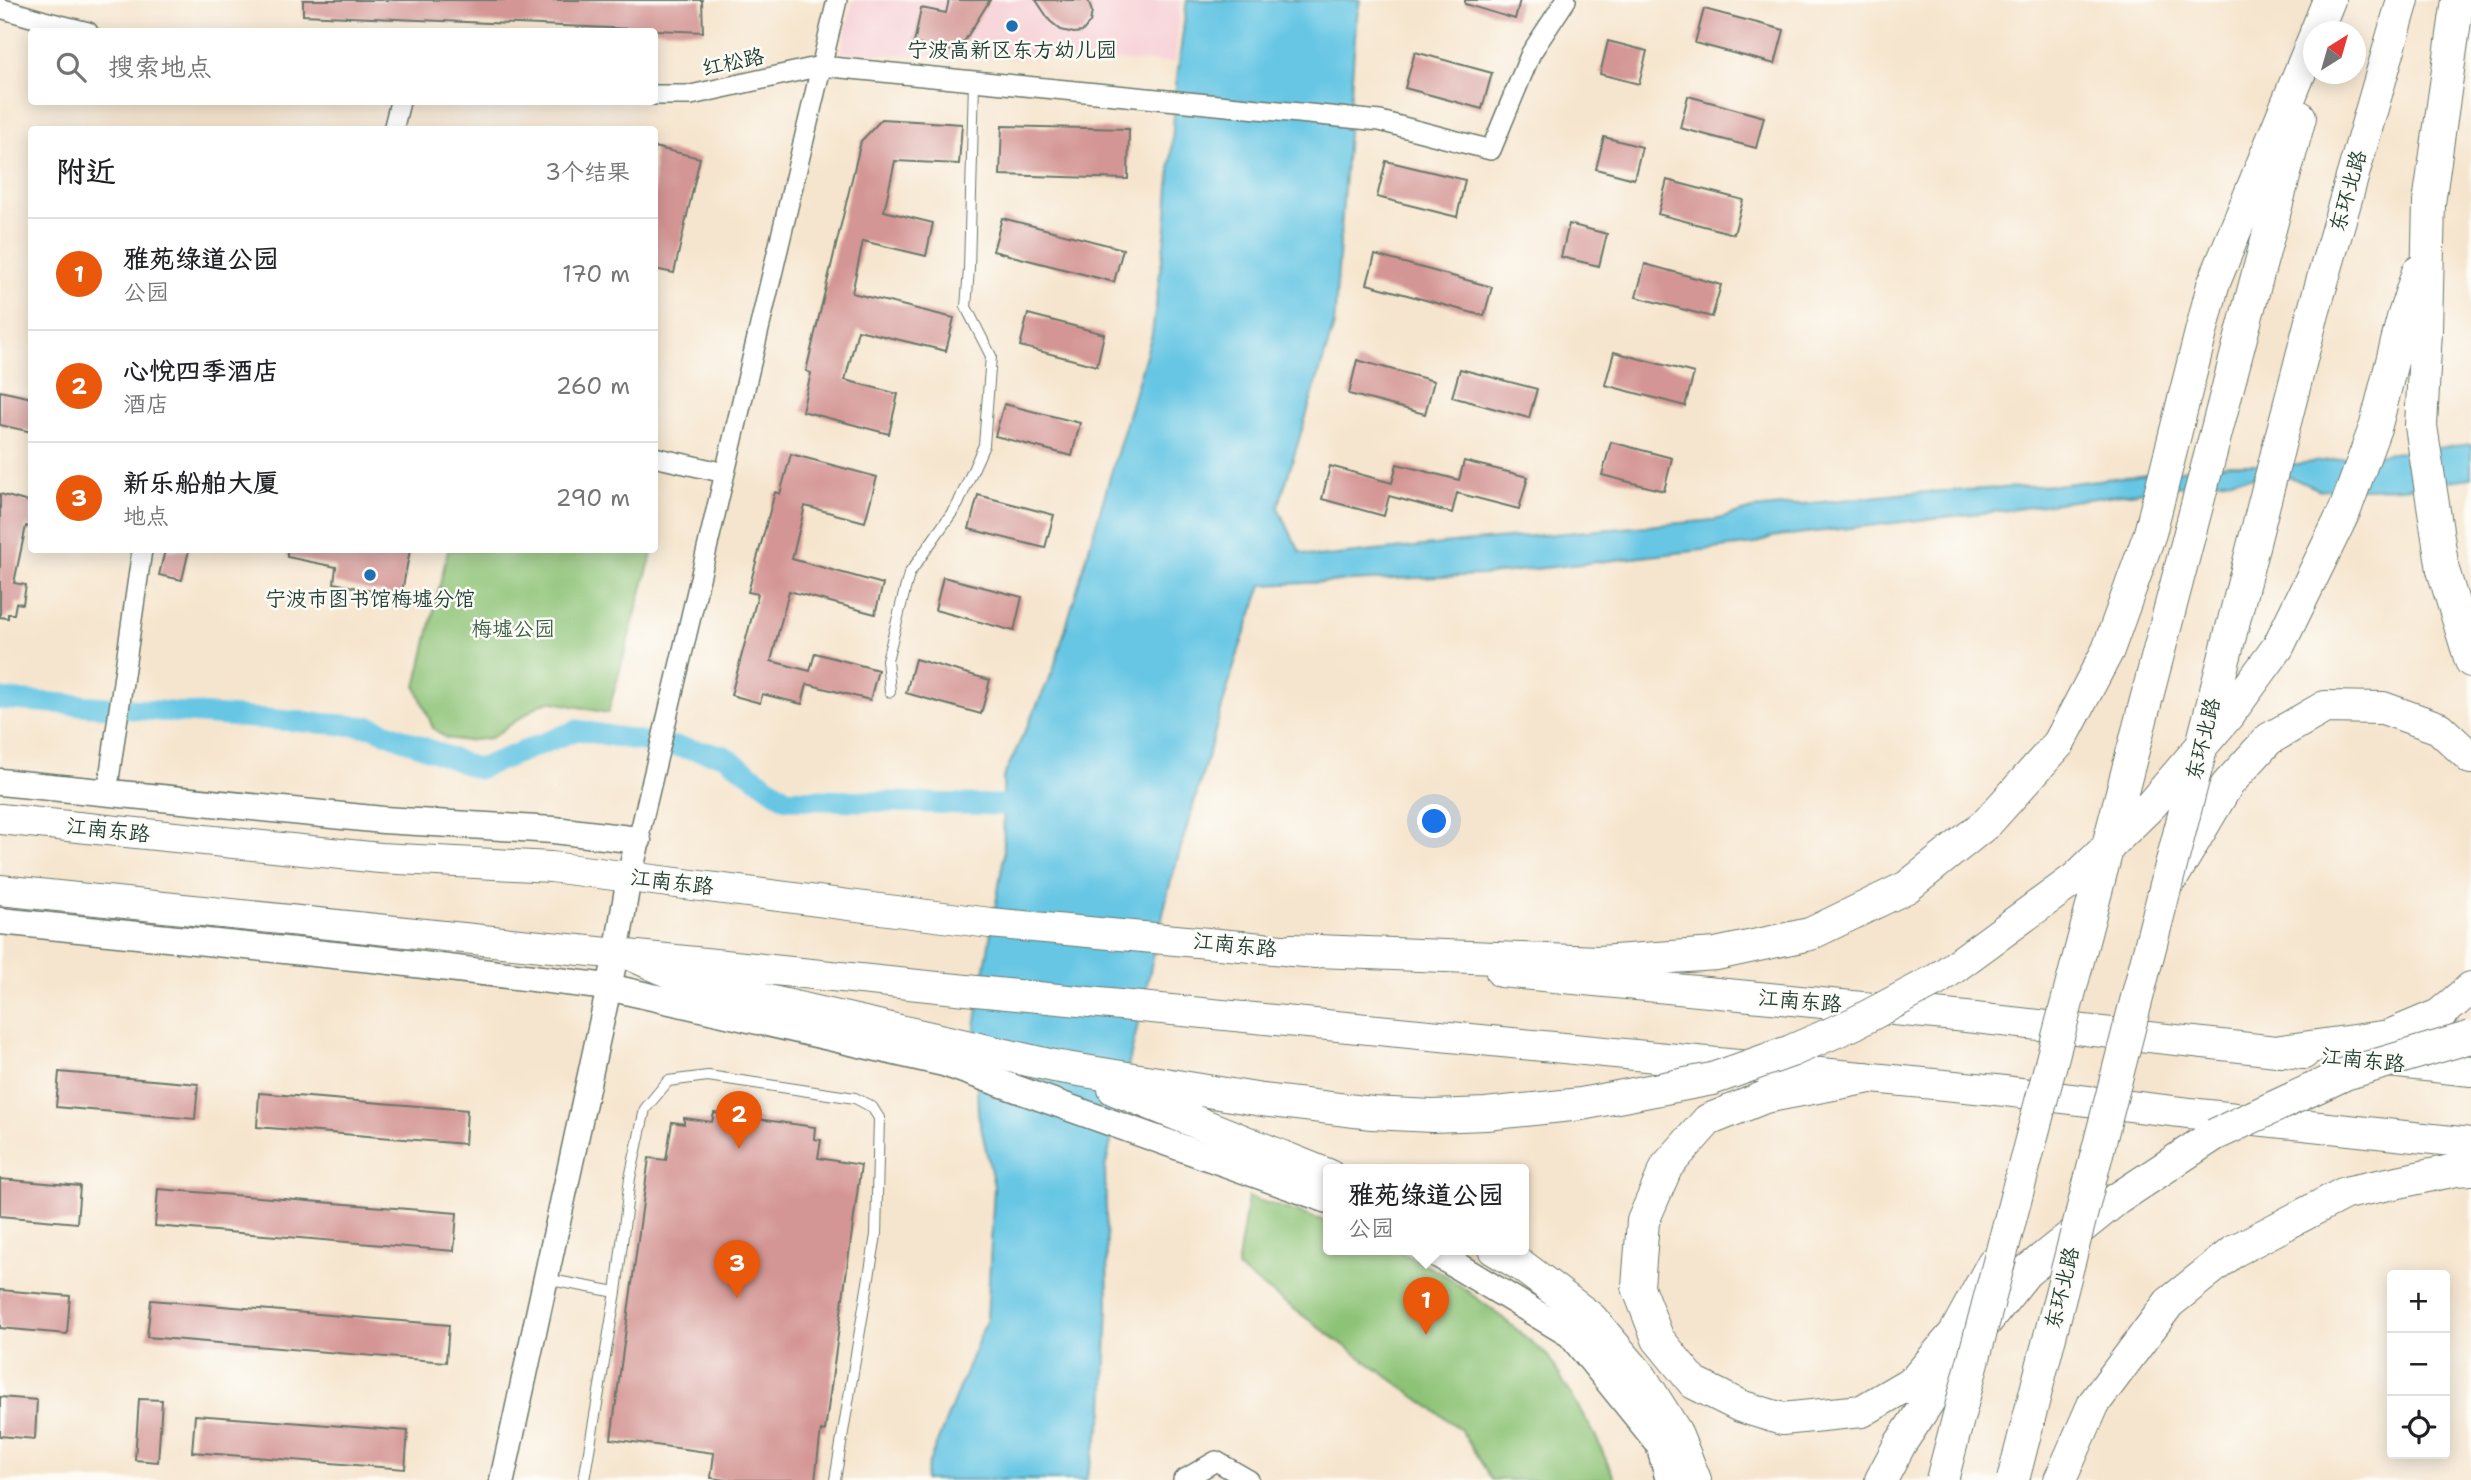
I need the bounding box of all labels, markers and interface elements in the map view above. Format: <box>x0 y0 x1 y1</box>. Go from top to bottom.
marker: 宁波高新区东方幼儿园 <box>1004 18 1020 34</box>
north arrow <box>2303 21 2366 84</box>
search box <box>28 28 658 105</box>
place label: 宁波高新区东方幼儿园 <box>907 36 1117 64</box>
street label: 红松路 <box>699 42 767 82</box>
icon: search <box>52 48 90 86</box>
text: 搜索地点 <box>108 49 212 84</box>
street label: 东环北路 <box>2323 147 2373 235</box>
text: 附近 <box>56 151 116 192</box>
text: 3个结果 <box>545 157 630 187</box>
text: 雅苑绿道公园 <box>123 241 279 276</box>
text: 1 <box>74 259 84 289</box>
text: 170 m <box>562 259 630 289</box>
text: 公园 <box>123 277 169 307</box>
text: 心悦四季酒店 <box>123 353 279 388</box>
text: 2 <box>71 371 87 401</box>
text: 260 m <box>556 371 630 401</box>
text: 酒店 <box>123 389 169 419</box>
text: 新乐船舶大厦 <box>123 465 279 500</box>
text: 3 <box>71 483 87 513</box>
text: 290 m <box>556 483 630 513</box>
text: 地点 <box>123 501 169 531</box>
marker: 宁波市图书馆梅墟分馆 <box>362 567 378 583</box>
place label: 宁波市图书馆梅墟分馆 <box>265 585 475 613</box>
park label: 梅墟公园 <box>471 615 555 643</box>
street label: 东环北路 <box>2179 695 2227 783</box>
your location <box>1417 804 1451 838</box>
street label: 江南东路 <box>65 812 151 848</box>
street label: 江南东路 <box>629 863 715 901</box>
street label: 江南东路 <box>1192 927 1278 963</box>
street label: 江南东路 <box>1757 983 1843 1019</box>
street label: 江南东路 <box>2320 1042 2406 1078</box>
pin: 2 <box>716 1091 762 1149</box>
popup <box>1323 1164 1529 1255</box>
text: 雅苑绿道公园 <box>1348 1177 1504 1212</box>
text: 公园 <box>1348 1213 1394 1243</box>
pin: 3 <box>714 1240 760 1298</box>
street label: 东环北路 <box>2038 1244 2086 1332</box>
map controls <box>2387 1270 2450 1459</box>
button: + <box>2387 1270 2450 1333</box>
pin: 1 <box>1403 1277 1449 1335</box>
button: − <box>2387 1333 2450 1396</box>
button: locate <box>2387 1396 2450 1459</box>

